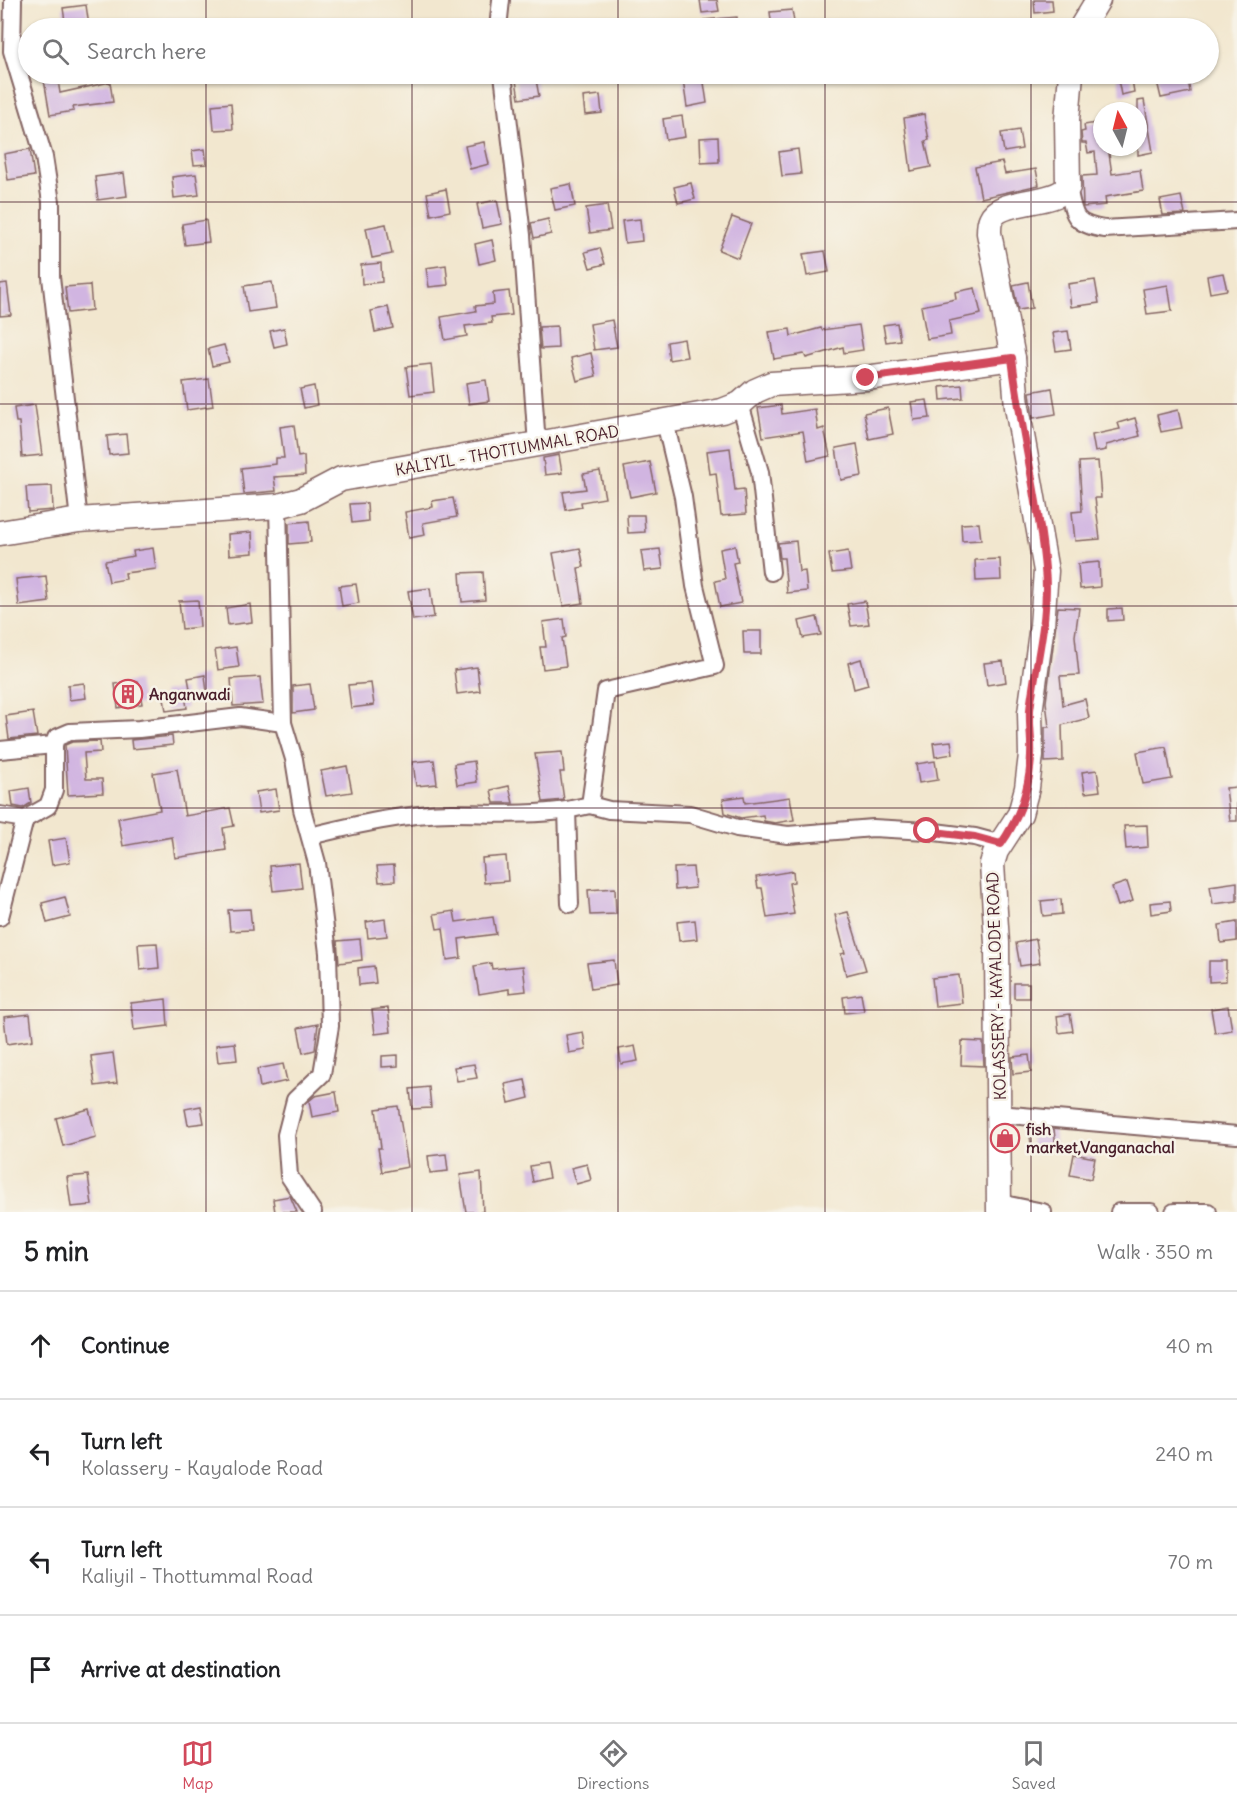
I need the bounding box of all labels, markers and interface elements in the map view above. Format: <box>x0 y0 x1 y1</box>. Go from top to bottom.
search box <box>18 18 1219 84</box>
icon: search <box>39 35 72 68</box>
text: Search here <box>87 37 206 65</box>
north arrow <box>1093 102 1147 156</box>
route end <box>852 364 878 390</box>
street label: KALIYIL - THOTTUMMAL ROAD <box>393 420 621 480</box>
building icon: Anganwadi <box>112 678 144 710</box>
place label: Anganwadi <box>149 684 230 705</box>
route start <box>913 817 939 843</box>
street label: KOLASSERY - KAYALODE ROAD <box>982 871 1010 1101</box>
place label: fish market,Vanganachal <box>1026 1119 1175 1158</box>
shop icon: fish market,Vanganachal <box>989 1122 1021 1154</box>
text: 5 min <box>24 1235 89 1268</box>
text: Walk · 350 m <box>1097 1239 1213 1264</box>
icon: ahead <box>24 1329 57 1362</box>
text: Continue <box>81 1331 170 1359</box>
text: 40 m <box>1166 1333 1213 1358</box>
text: Turn left <box>81 1427 162 1455</box>
icon: left <box>24 1437 57 1470</box>
text: 240 m <box>1155 1441 1213 1466</box>
text: Kolassery - Kayalode Road <box>81 1455 323 1480</box>
text: Turn left <box>81 1535 162 1563</box>
icon: left <box>24 1545 57 1578</box>
text: 70 m <box>1168 1549 1213 1574</box>
text: Kaliyil - Thottummal Road <box>81 1563 313 1588</box>
icon: arrive <box>24 1653 57 1686</box>
text: Arrive at destination <box>81 1655 281 1683</box>
tab: Map <box>181 1737 214 1793</box>
tab: Directions <box>577 1737 649 1793</box>
tab: Saved <box>1012 1737 1056 1793</box>

